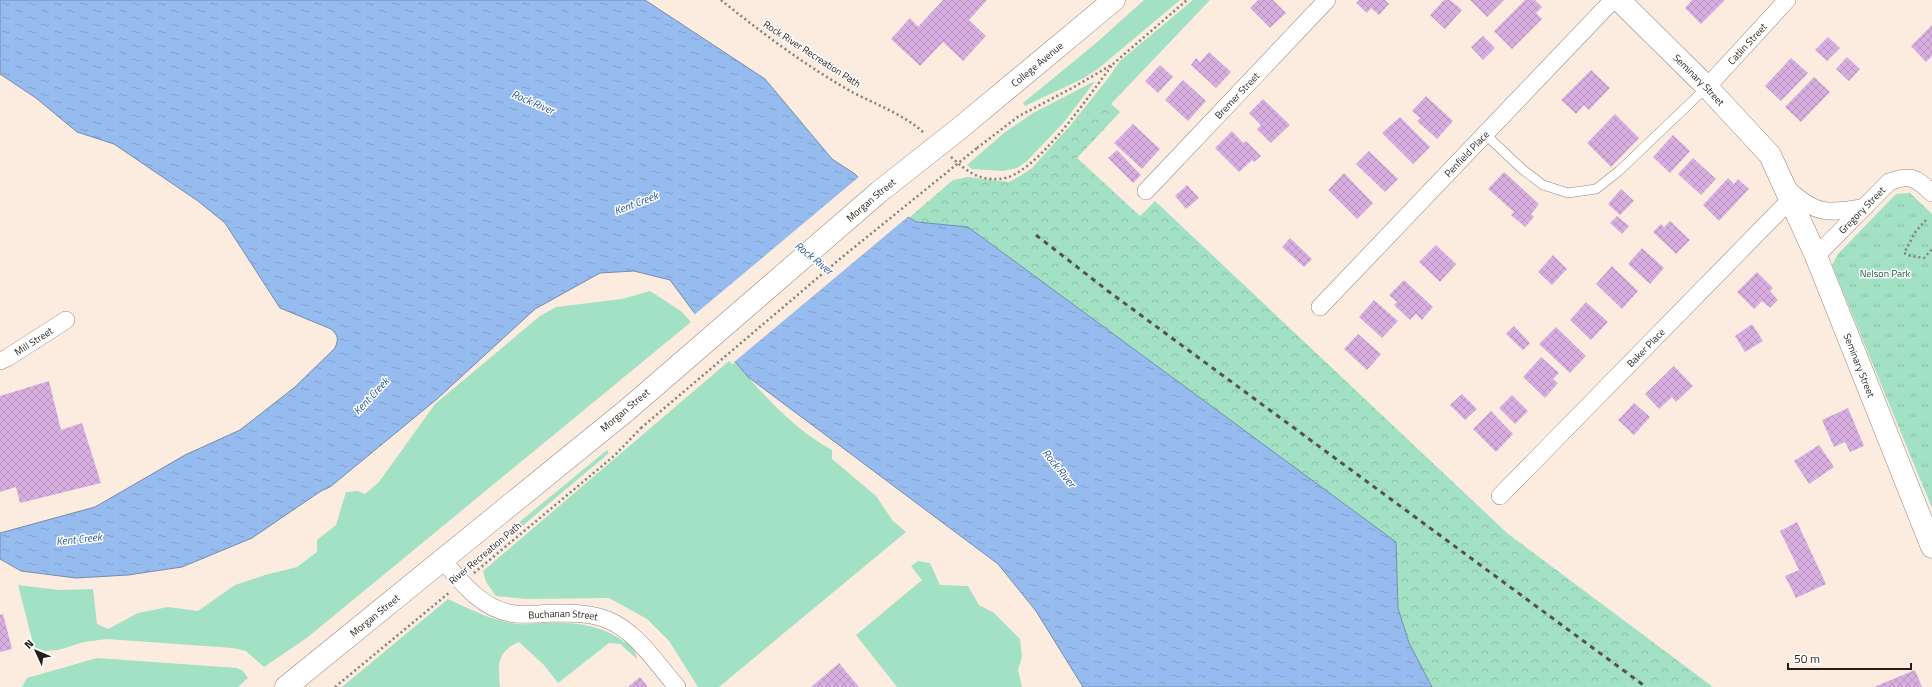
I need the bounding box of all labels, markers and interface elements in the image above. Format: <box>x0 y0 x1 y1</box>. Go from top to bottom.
street label: Rock River Recreation Path <box>760 17 864 91</box>
street label: Catlin Street <box>1724 19 1770 68</box>
street label: College Avenue <box>1007 38 1066 90</box>
street label: Seminary Street <box>1670 50 1729 109</box>
street label: Bremer Street <box>1211 68 1263 122</box>
water label: Rock River <box>509 86 558 119</box>
street label: Penfield Place <box>1440 127 1492 180</box>
street label: Morgan Street <box>843 174 899 225</box>
street label: Gregory Street <box>1835 182 1889 237</box>
water label: Kent Creek <box>612 187 661 219</box>
water label: Rock River <box>791 238 838 279</box>
park label: Nelson Park <box>1860 266 1911 281</box>
street label: Mill Street <box>11 323 56 359</box>
street label: Baker Place <box>1623 325 1668 370</box>
street label: Seminary Street <box>1840 331 1879 400</box>
water label: Kent Creek <box>350 373 393 418</box>
street label: Morgan Street <box>597 384 653 435</box>
water label: Rock River <box>1039 445 1080 492</box>
street label: River Recreation Path <box>445 518 525 588</box>
water label: Kent Creek <box>55 529 104 549</box>
street label: Morgan Street <box>346 590 403 640</box>
street label: Buchanan Street <box>528 605 600 624</box>
north arrow <box>16 631 56 671</box>
text: N <box>20 636 37 652</box>
scale bar <box>1788 645 1911 671</box>
text: 50 m <box>1794 649 1820 668</box>

